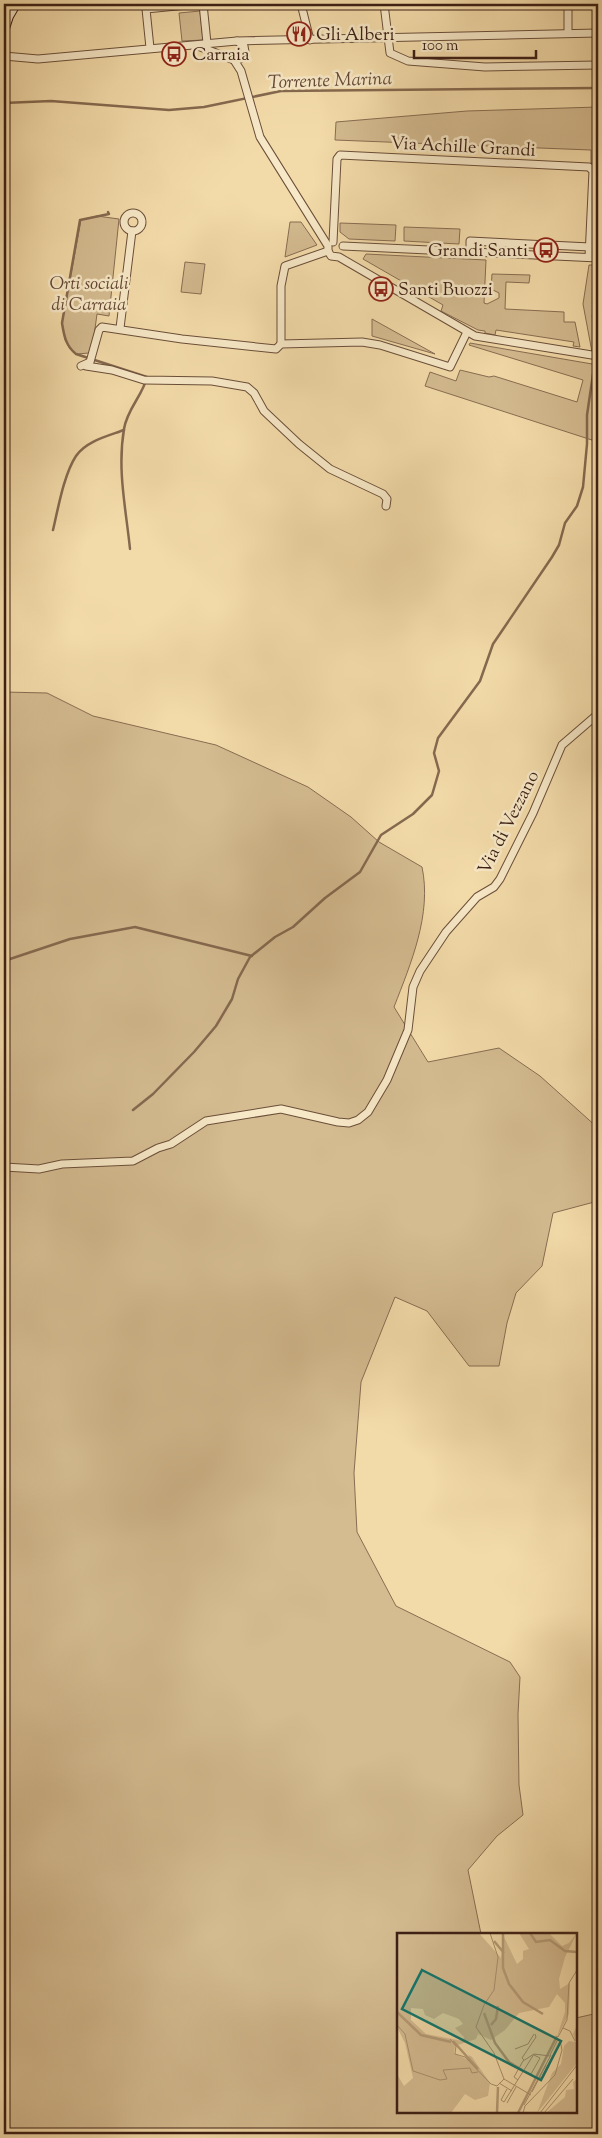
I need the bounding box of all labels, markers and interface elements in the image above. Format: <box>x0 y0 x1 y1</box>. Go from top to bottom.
restaurant icon: Gli Alberi <box>286 21 312 47</box>
place label: Gli Alberi <box>316 23 395 49</box>
scale bar <box>414 28 537 60</box>
text: 100 m <box>422 36 459 57</box>
bus stop icon: Carraia <box>161 41 187 67</box>
place label: Carraia <box>192 43 250 69</box>
water label: Torrente Marina <box>267 66 393 97</box>
street label: Via Achille Grandi <box>389 131 536 165</box>
bus stop icon: Grandi Santi <box>533 237 559 263</box>
place label: Grandi Santi <box>428 239 528 265</box>
park label: Orti sociali di Carraia <box>49 272 129 319</box>
bus stop icon: Santi Buozzi <box>368 276 394 302</box>
place label: Santi Buozzi <box>398 278 493 304</box>
street label: Via di Vezzano <box>473 766 547 879</box>
inset map <box>397 1933 577 2113</box>

